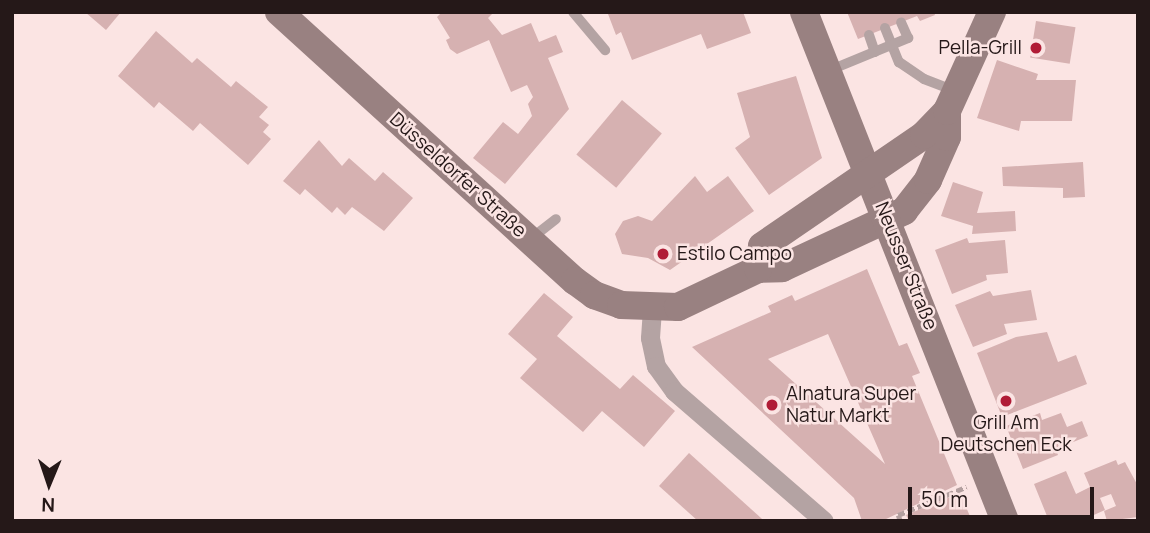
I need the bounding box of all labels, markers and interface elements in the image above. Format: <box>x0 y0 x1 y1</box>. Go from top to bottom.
place label: Pella-Grill <box>939 37 1022 59</box>
marker: Pella-Grill <box>1028 40 1044 56</box>
street label: Düsseldorfer Straße <box>385 108 531 242</box>
street label: Neusser Straße <box>870 199 942 333</box>
place label: Estilo Campo <box>677 243 792 265</box>
marker: Estilo Campo <box>655 246 671 262</box>
place label: Alnatura Super Natur Markt <box>786 383 916 427</box>
marker: Grill Am Deutschen Eck <box>998 393 1014 409</box>
marker: Alnatura Super Natur Markt <box>764 397 780 413</box>
place label: Grill Am Deutschen Eck <box>940 412 1072 456</box>
north arrow <box>14 449 84 519</box>
scale bar <box>912 474 1098 518</box>
text: 50 m <box>921 485 968 513</box>
text: N <box>41 492 56 518</box>

